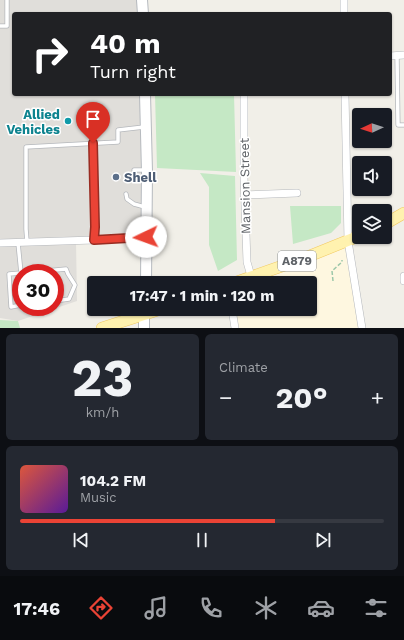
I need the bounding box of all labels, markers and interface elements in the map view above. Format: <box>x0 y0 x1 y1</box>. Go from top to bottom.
text: 40 m <box>90 27 160 60</box>
icon: right <box>24 28 76 80</box>
text: Turn right <box>90 61 176 82</box>
pin <box>76 102 110 143</box>
place label: Allied Vehicles <box>6 107 60 137</box>
icon: arrive <box>82 108 104 130</box>
north arrow <box>352 108 392 148</box>
map controls <box>352 108 392 244</box>
marker: Allied Vehicles <box>63 116 73 126</box>
street label: Mansion Street <box>237 137 253 234</box>
button: sound <box>352 156 392 196</box>
place label: Shell <box>124 170 157 185</box>
marker: Shell <box>111 172 121 182</box>
button: layers <box>352 204 392 244</box>
position arrow <box>125 216 167 258</box>
road number: A879 <box>278 251 316 271</box>
speed limit sign: 30 <box>12 264 64 316</box>
text: 17:47 · 1 min · 120 m <box>130 287 274 305</box>
text: 23 <box>72 348 133 409</box>
text: Climate <box>219 360 268 375</box>
text: 20° <box>275 380 328 415</box>
text: − <box>219 385 232 410</box>
text: + <box>371 385 384 410</box>
text: km/h <box>86 405 119 420</box>
text: 104.2 FM <box>80 472 146 490</box>
text: Music <box>80 490 117 505</box>
icon: previous <box>70 529 92 551</box>
icon: pause <box>191 529 213 551</box>
icon: next <box>312 529 334 551</box>
icon: directions <box>87 594 115 622</box>
icon: music <box>142 594 170 622</box>
icon: phone <box>197 594 225 622</box>
icon: climate <box>252 594 280 622</box>
icon: car <box>307 594 335 622</box>
icon: filters <box>362 594 390 622</box>
text: 17:46 <box>14 598 60 619</box>

